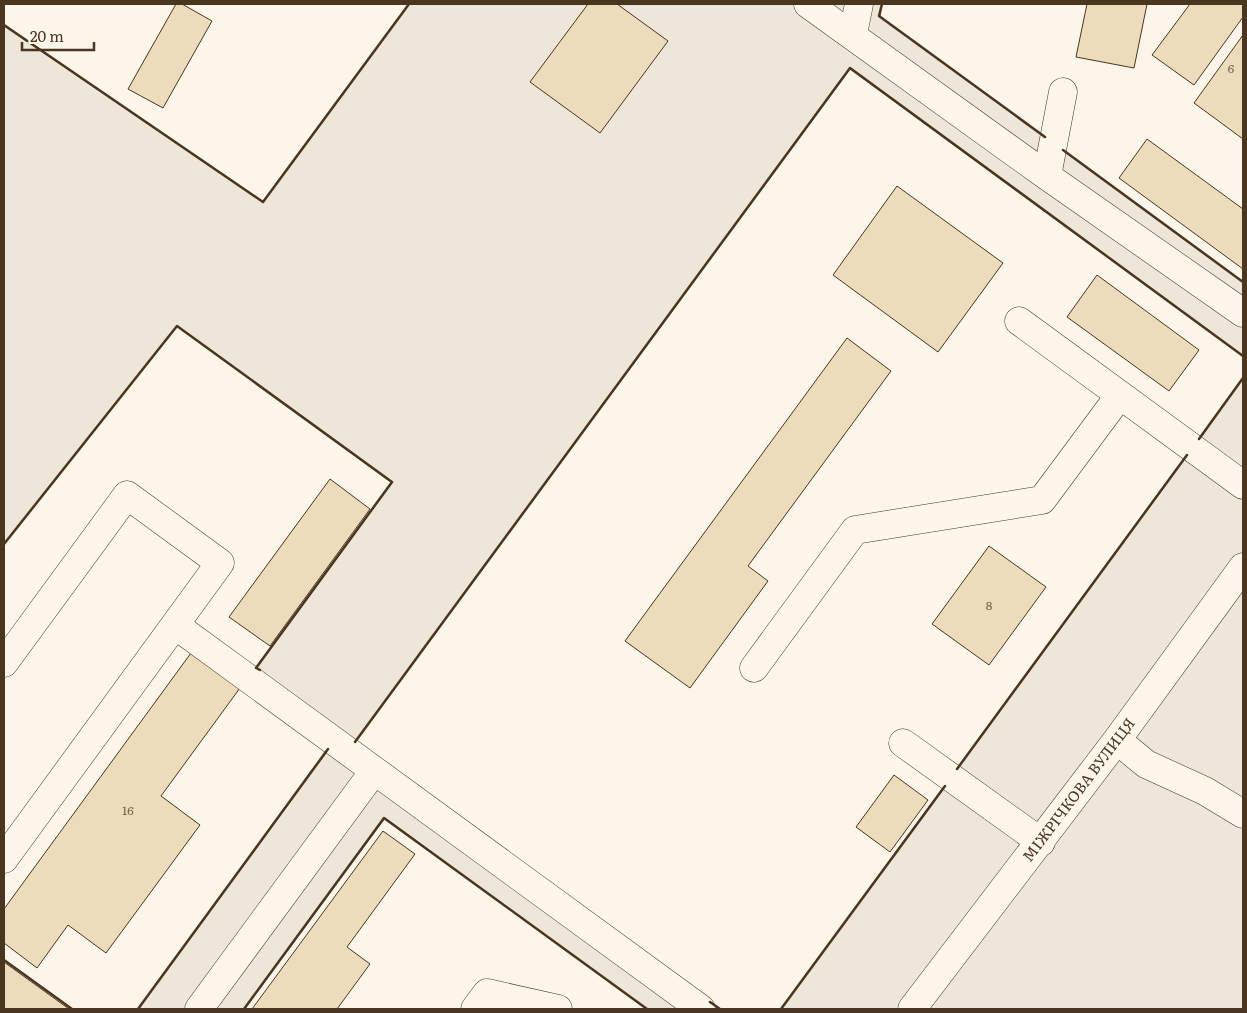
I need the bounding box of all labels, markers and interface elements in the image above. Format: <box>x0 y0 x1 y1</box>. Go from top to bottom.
scale bar <box>22 20 95 52</box>
text: 20 m <box>30 24 64 47</box>
house number: 6 <box>1228 59 1235 77</box>
house number: 8 <box>986 596 993 614</box>
street label: МІЖРІЧКОВА ВУЛИЦЯ <box>1016 712 1140 866</box>
house number: 16 <box>122 801 134 819</box>

